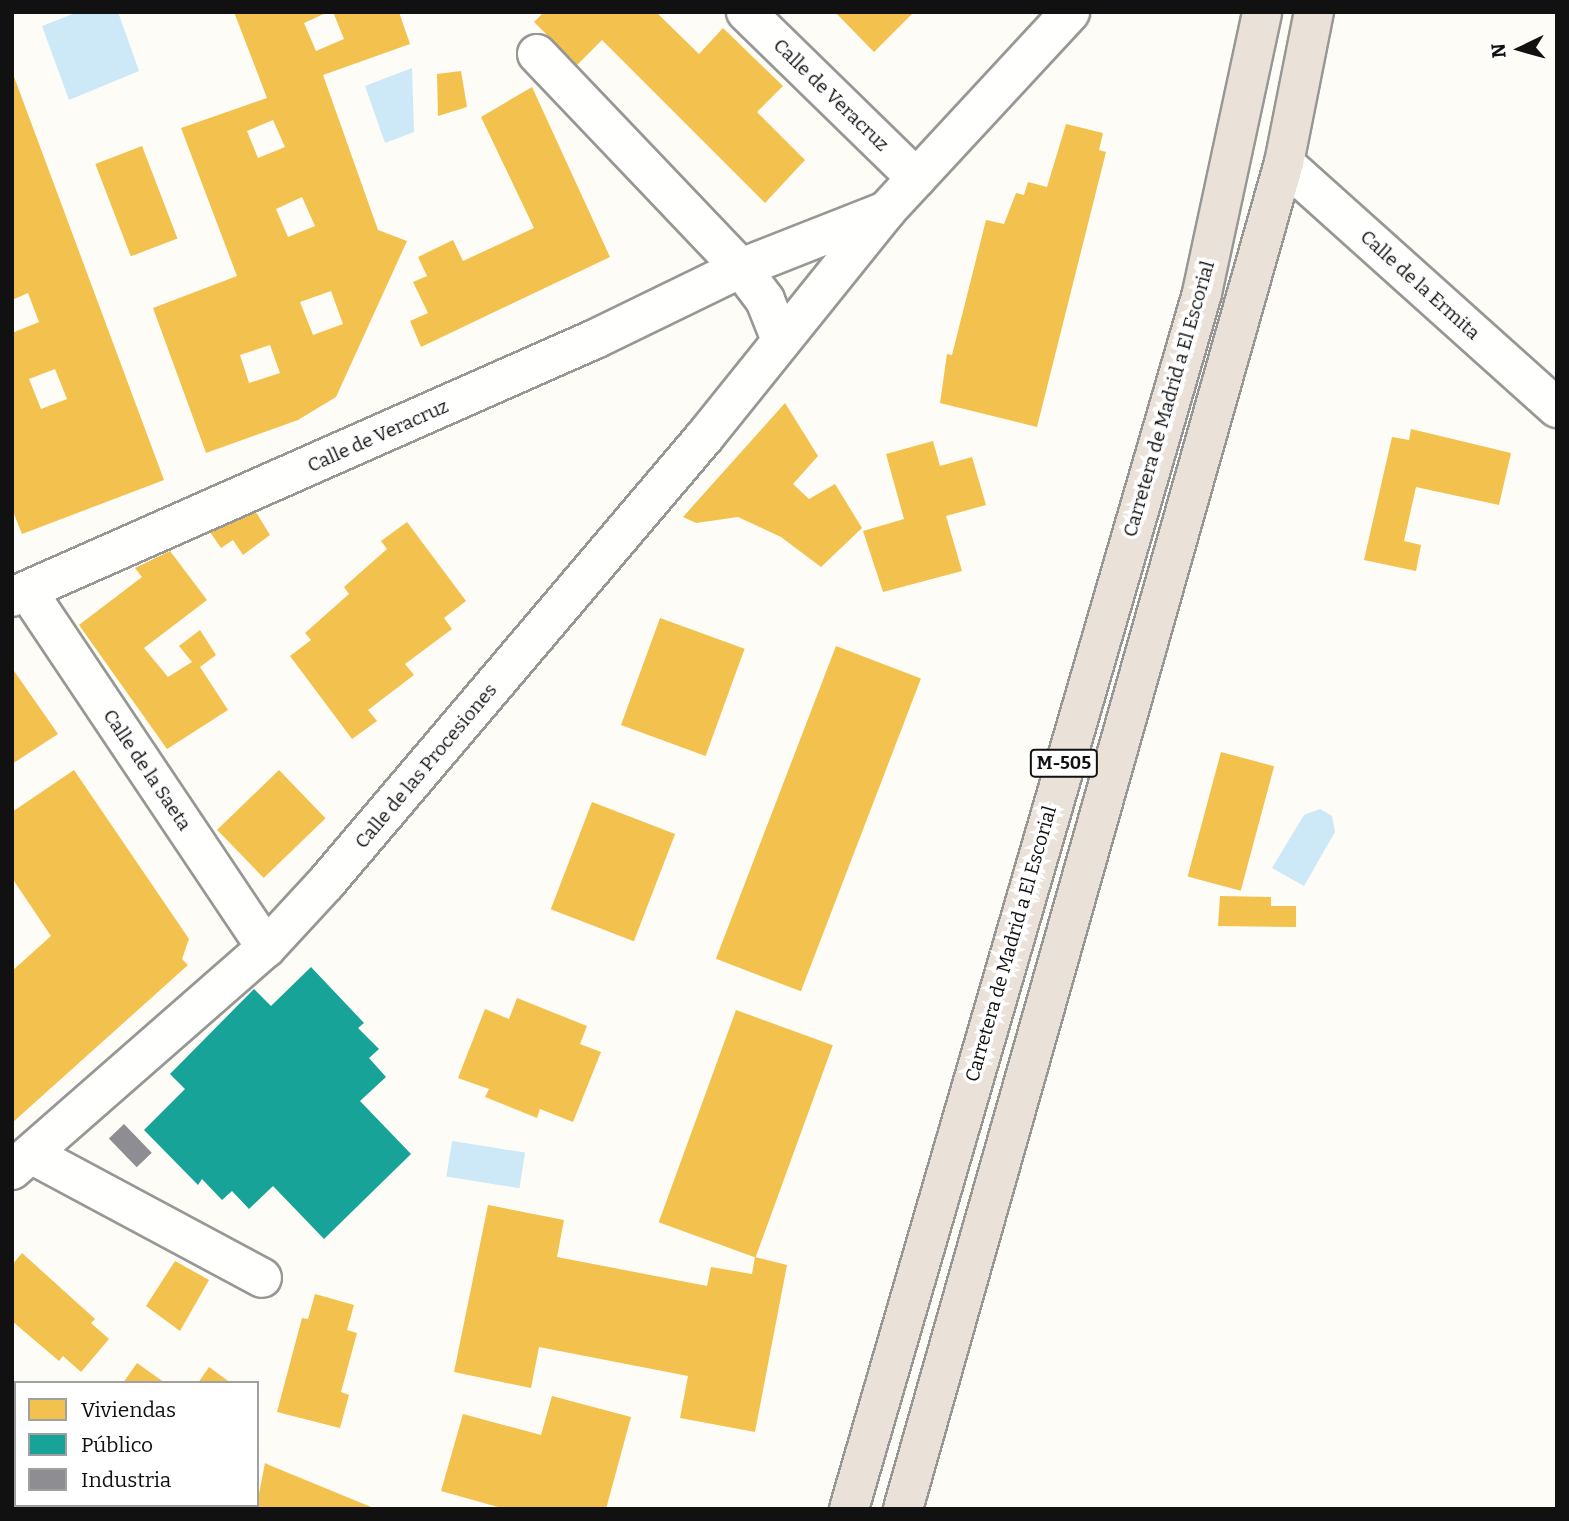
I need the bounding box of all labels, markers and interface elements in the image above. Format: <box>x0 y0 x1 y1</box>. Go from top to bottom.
north arrow <box>1485 14 1555 84</box>
street label: Calle de Veracruz <box>769 34 893 156</box>
text: N <box>1486 43 1511 59</box>
street label: Calle de la Ermita <box>1356 225 1484 345</box>
street label: Carretera de Madrid a El Escorial <box>1119 258 1219 540</box>
street label: Calle de Veracruz <box>304 395 452 477</box>
street label: Calle de las Procesiones <box>350 679 502 853</box>
street label: Calle de la Saeta <box>98 705 196 835</box>
road number: M-505 <box>1029 748 1099 778</box>
street label: Carretera de Madrid a El Escorial <box>961 803 1061 1085</box>
legend <box>14 1381 259 1507</box>
text: Viviendas <box>81 1397 176 1423</box>
text: Público <box>81 1432 153 1458</box>
text: Industria <box>81 1467 171 1493</box>

